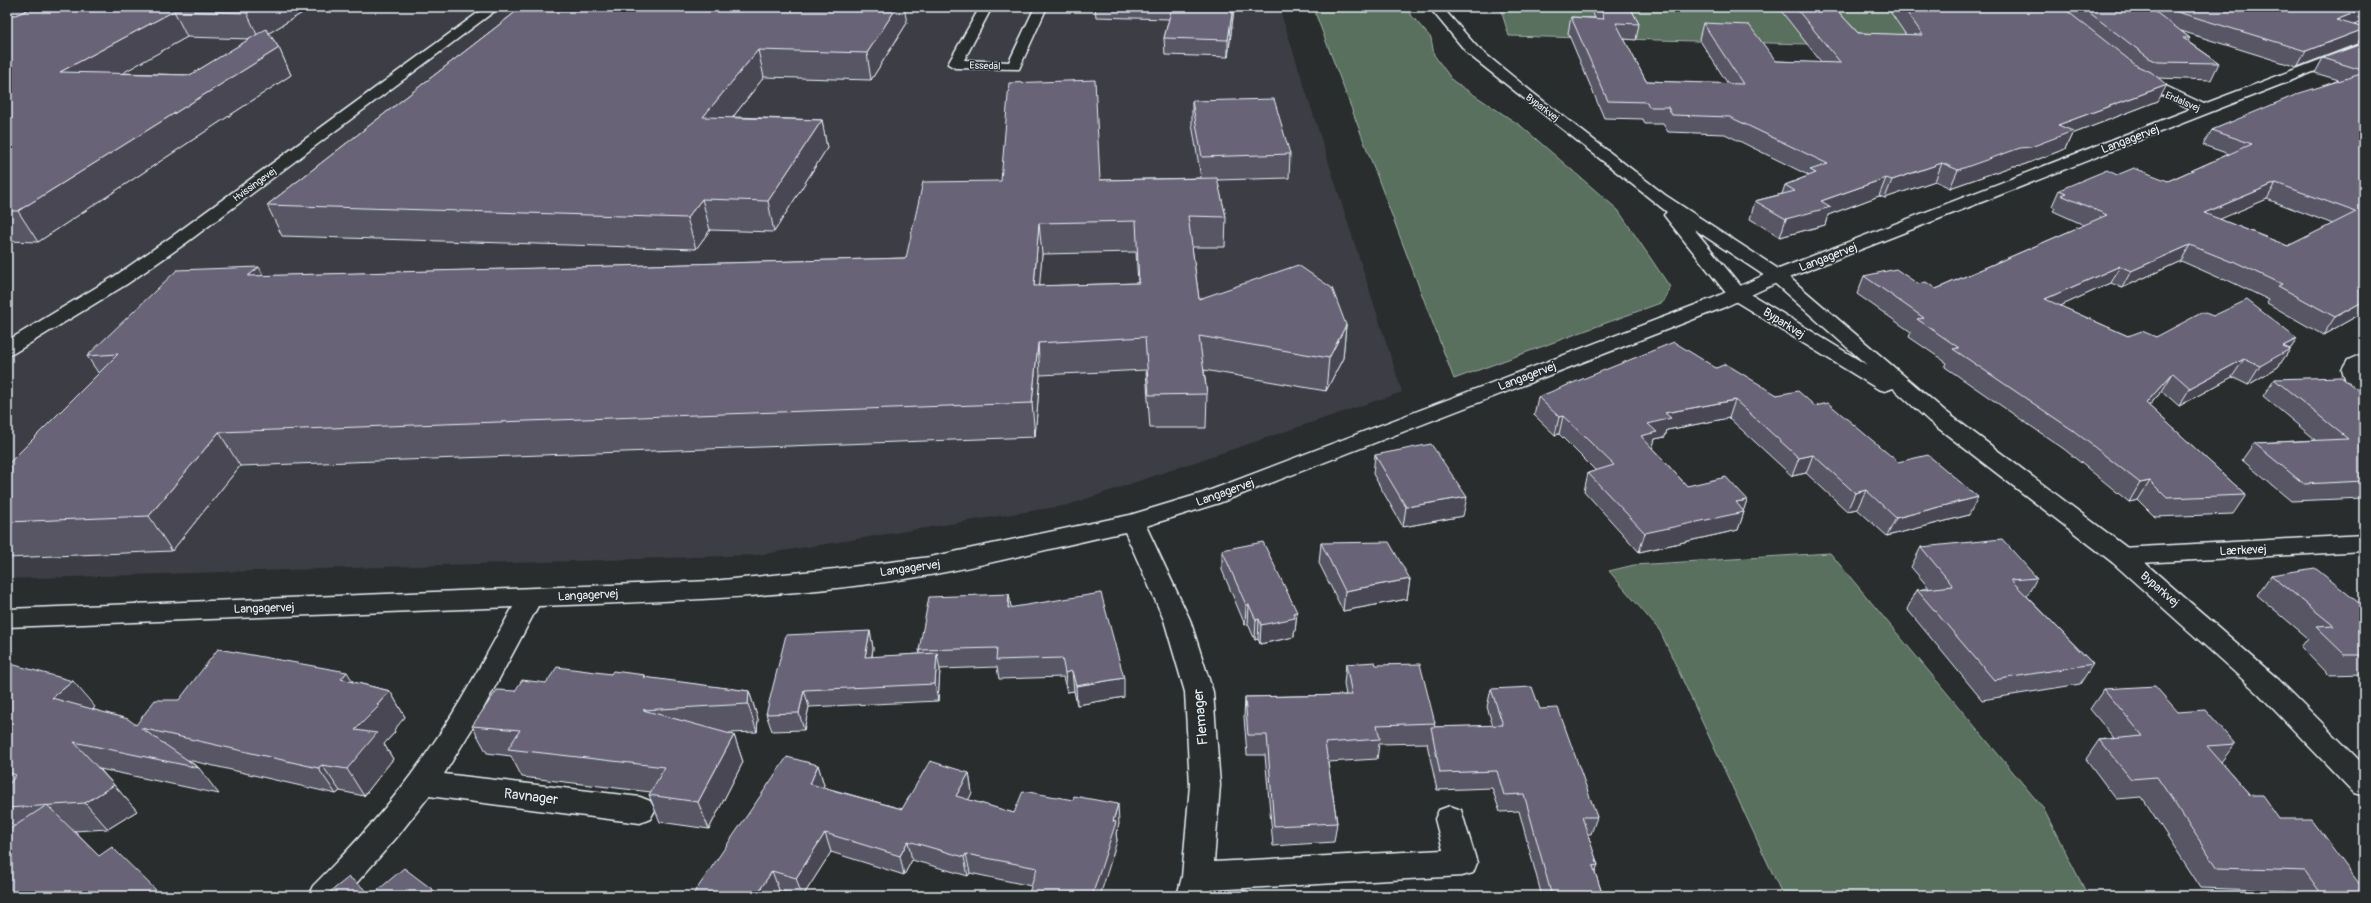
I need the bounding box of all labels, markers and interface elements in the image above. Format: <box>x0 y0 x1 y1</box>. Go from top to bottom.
street label: Essedal <box>969 59 1001 73</box>
street label: Erdalsvej <box>2163 89 2202 115</box>
street label: Byparkvej <box>1523 91 1561 124</box>
street label: Langagervej <box>2099 122 2161 157</box>
street label: Hvissingevej <box>231 165 279 205</box>
street label: Langagervej <box>1797 240 1859 275</box>
street label: Byparkvej <box>1760 305 1808 342</box>
street label: Langagervej <box>1496 359 1558 394</box>
street label: Langagervej <box>1194 475 1256 510</box>
street label: Lærkevej <box>2219 542 2267 559</box>
street label: Langagervej <box>879 557 941 580</box>
street label: Byparkvej <box>2137 568 2182 610</box>
street label: Langagervej <box>557 586 619 605</box>
street label: Langagervej <box>233 600 295 617</box>
street label: Flemager <box>1190 688 1211 746</box>
street label: Ravnager <box>503 785 559 808</box>

